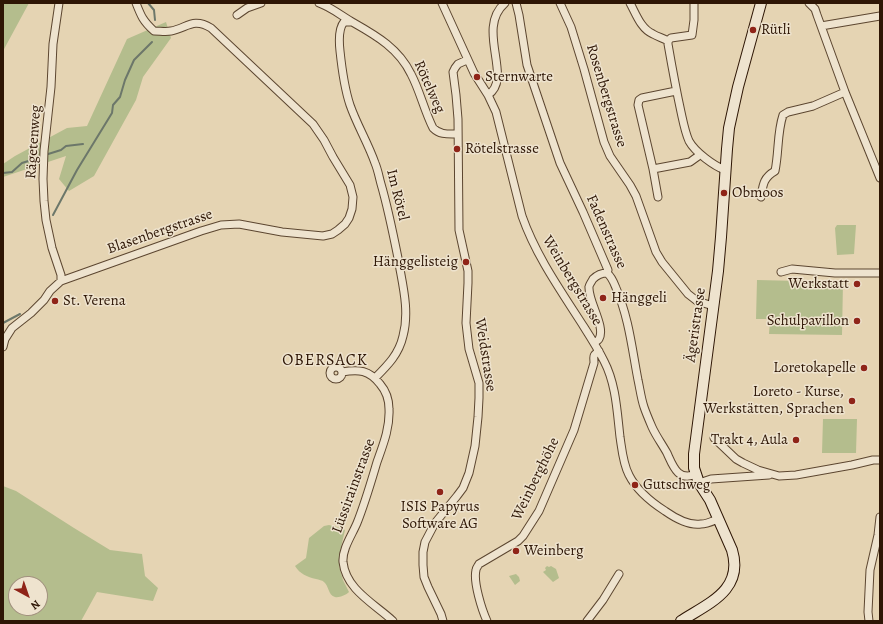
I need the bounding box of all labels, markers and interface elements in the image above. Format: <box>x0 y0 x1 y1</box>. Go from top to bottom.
place label: Rütli <box>761 21 791 39</box>
marker: Rütli <box>748 25 758 35</box>
street label: Rosenbergstrasse <box>582 42 630 150</box>
street label: Rötelweg <box>409 58 449 116</box>
place label: Sternwarte <box>485 68 553 86</box>
marker: Sternwarte <box>472 72 482 82</box>
street label: Rägetenweg <box>22 104 46 180</box>
place label: Rötelstrasse <box>465 140 539 158</box>
marker: Rötelstrasse <box>452 144 462 154</box>
street label: Im Rötel <box>382 167 412 223</box>
place label: Obmoos <box>732 184 783 202</box>
marker: Obmoos <box>719 188 729 198</box>
street label: Fadenstrasse <box>582 192 630 272</box>
street label: Blasenbergstrasse <box>105 205 215 259</box>
street label: Weinbergstrasse <box>538 233 606 329</box>
place label: Hänggelisteig <box>373 253 458 271</box>
marker: Hänggelisteig <box>461 257 471 267</box>
place label: Werkstatt <box>788 275 849 293</box>
marker: Werkstatt <box>852 279 862 289</box>
street label: Ägeristrasse <box>682 286 710 364</box>
place label: Hänggeli <box>611 289 667 307</box>
place label: St. Verena <box>63 292 126 310</box>
marker: Hänggeli <box>598 293 608 303</box>
marker: St. Verena <box>50 296 60 306</box>
place label: Schulpavillon <box>767 312 849 330</box>
marker: Schulpavillon <box>852 316 862 326</box>
street label: Weidstrasse <box>470 317 500 393</box>
district label: OBERSACK <box>282 351 368 371</box>
place label: Loretokapelle <box>773 359 856 377</box>
marker: Loretokapelle <box>859 363 869 373</box>
place label: Loreto - Kurse, Werkstätten, Sprachen <box>703 383 844 418</box>
marker: Loreto - Kurse, Werkstätten, Sprachen <box>847 396 857 406</box>
place label: Trakt 4, Aula <box>711 431 788 449</box>
street label: Weinberghöhe <box>508 435 564 523</box>
marker: Trakt 4, Aula <box>791 435 801 445</box>
street label: Lüssirainstrasse <box>329 436 379 536</box>
place label: Gutschweg <box>643 476 710 494</box>
marker: Gutschweg <box>630 480 640 490</box>
marker: ISIS Papyrus Software AG <box>435 487 445 497</box>
place label: ISIS Papyrus Software AG <box>401 498 479 533</box>
place label: Weinberg <box>524 542 584 560</box>
marker: Weinberg <box>511 546 521 556</box>
north arrow <box>8 576 48 616</box>
text: N <box>28 596 43 613</box>

